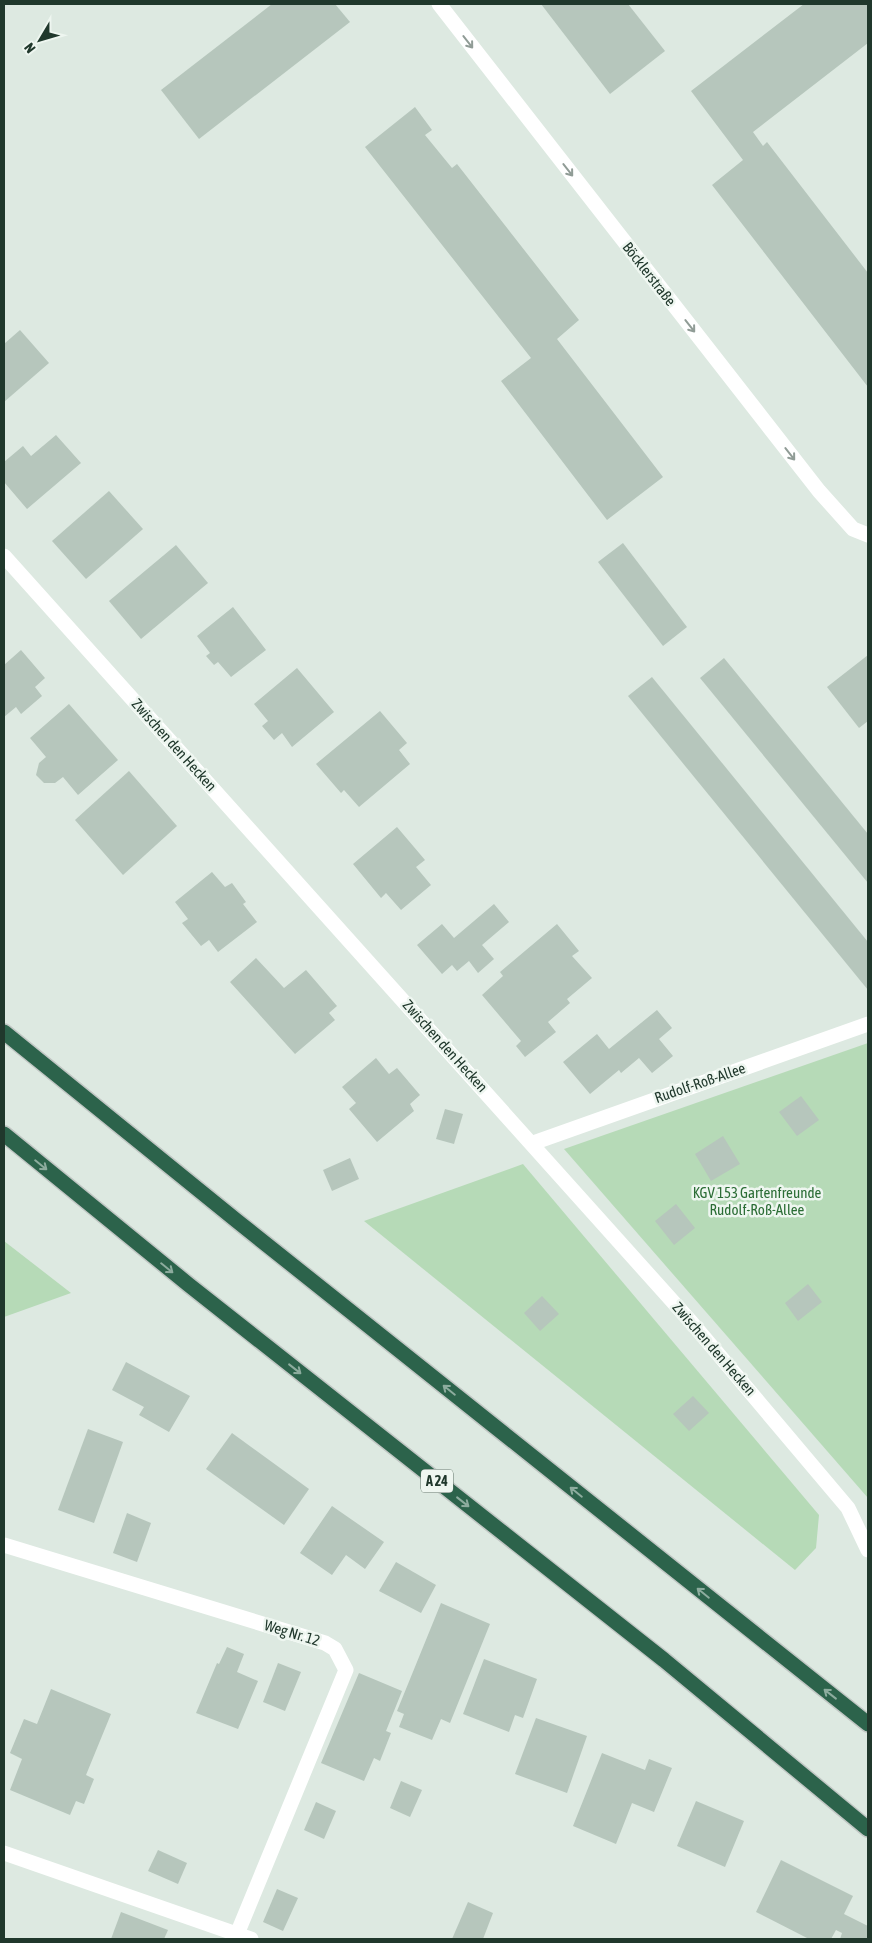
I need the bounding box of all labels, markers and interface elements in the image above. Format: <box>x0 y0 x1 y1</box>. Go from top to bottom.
north arrow <box>15 15 65 65</box>
one-way arrow <box>463 35 474 48</box>
text: N <box>21 40 39 56</box>
one-way arrow <box>563 163 574 176</box>
street label: Böcklerstraße <box>619 239 680 309</box>
one-way arrow <box>685 319 695 333</box>
one-way arrow <box>785 447 795 461</box>
street label: Zwischen den Hecken <box>129 695 220 794</box>
street label: Zwischen den Hecken <box>400 996 491 1095</box>
street label: Rudolf-Roß-Allee <box>652 1059 748 1106</box>
one-way arrow <box>35 1159 48 1170</box>
park label: KGV 153 Gartenfreunde Rudolf-Roß-Allee <box>693 1184 822 1218</box>
one-way arrow <box>160 1262 173 1273</box>
street label: Zwischen den Hecken <box>669 1299 760 1399</box>
one-way arrow <box>288 1363 301 1374</box>
one-way arrow <box>442 1385 455 1396</box>
road number: A 24 <box>421 1470 453 1492</box>
one-way arrow <box>569 1486 582 1497</box>
one-way arrow <box>456 1496 469 1507</box>
one-way arrow <box>696 1588 709 1599</box>
street label: Weg Nr. 12 <box>262 1616 322 1649</box>
one-way arrow <box>824 1688 837 1699</box>

